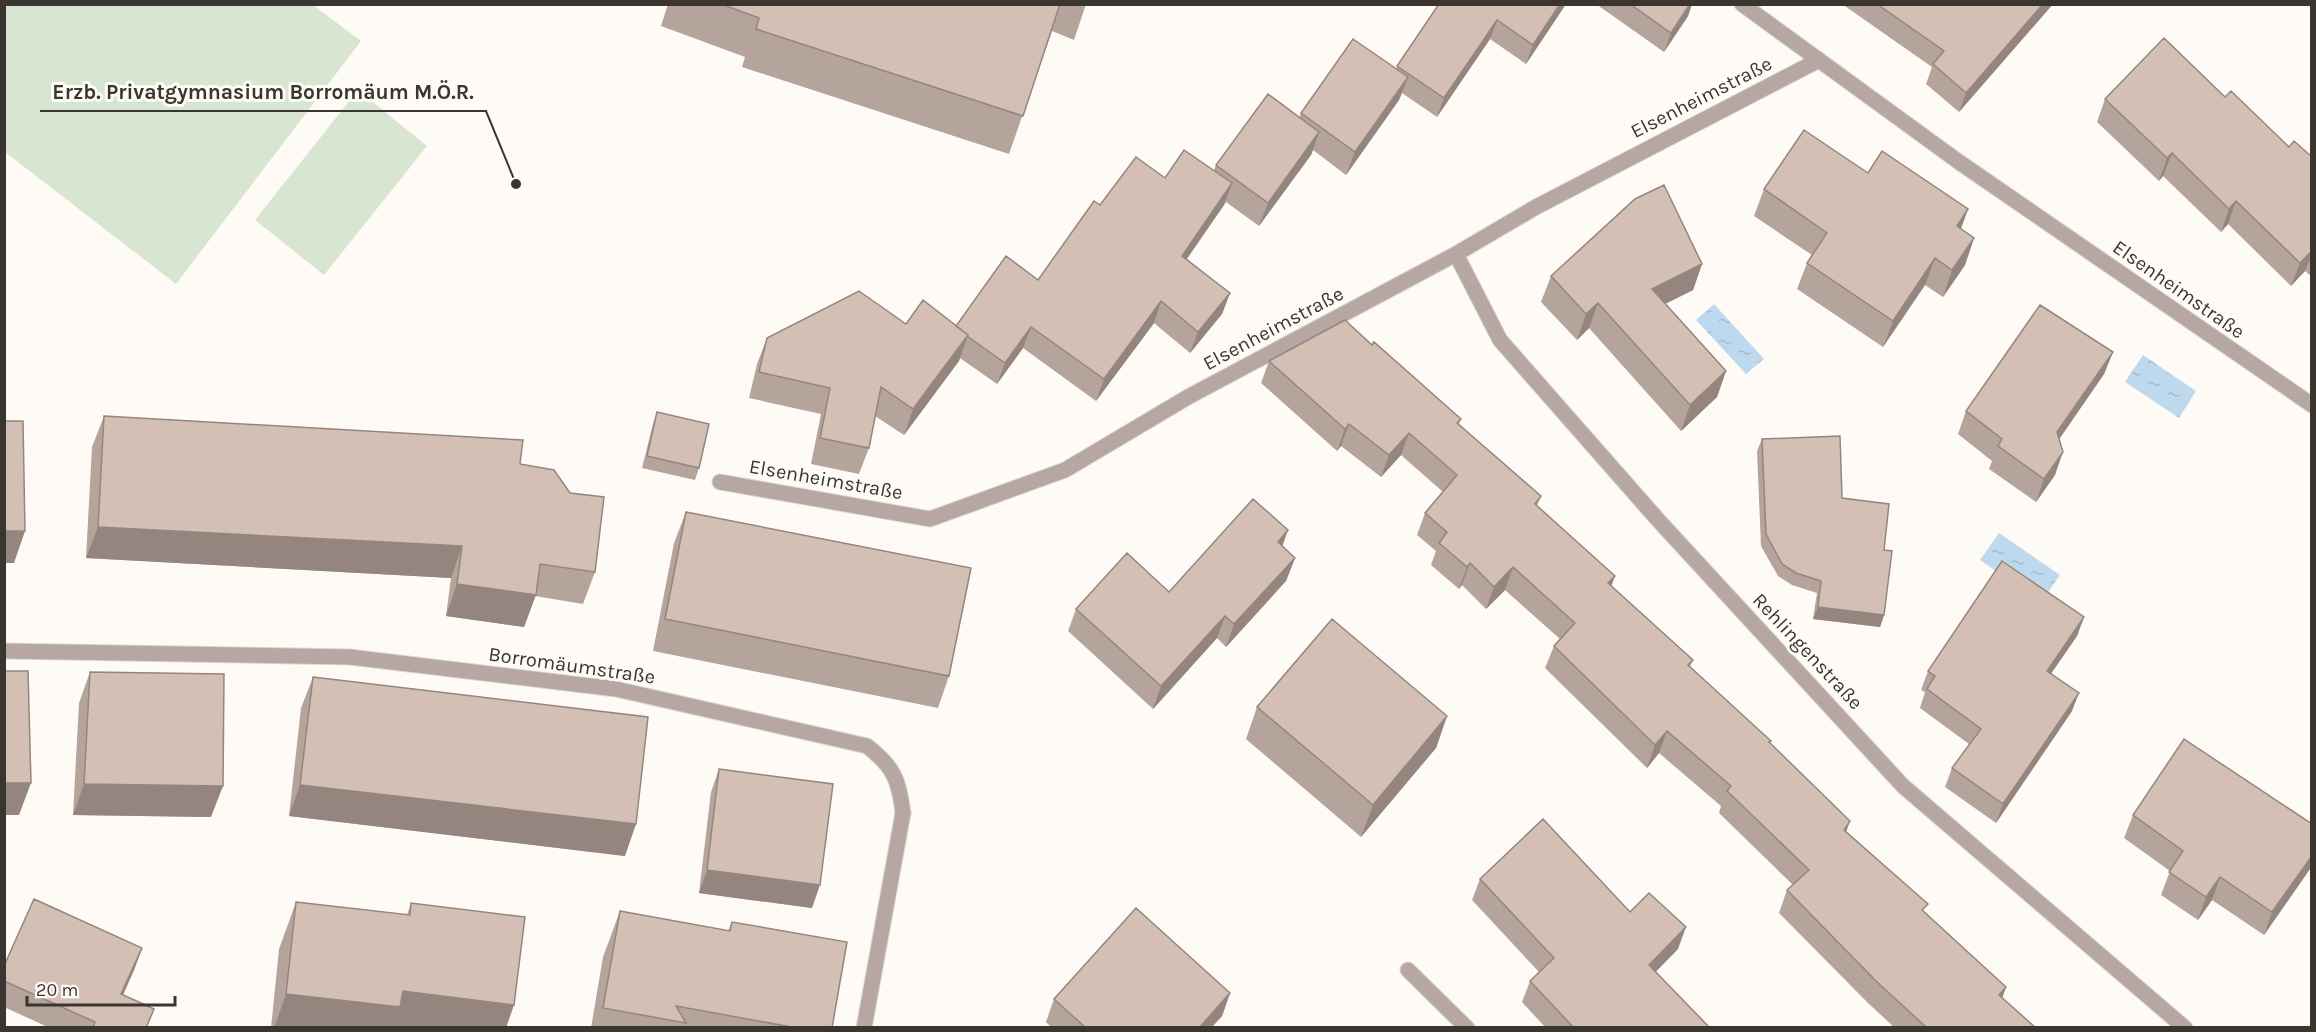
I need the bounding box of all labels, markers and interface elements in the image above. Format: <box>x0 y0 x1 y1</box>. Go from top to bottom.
street label: Elsenheimstraße <box>1627 52 1776 143</box>
callout: Erzb. Privatgymnasium Borromäum M.Ö.R. <box>40 72 486 111</box>
text: Erzb. Privatgymnasium Borromäum M.Ö.R. <box>52 80 474 104</box>
street label: Elsenheimstraße <box>2108 235 2249 343</box>
street label: Elsenheimstraße <box>1199 282 1347 375</box>
street label: Elsenheimstraße <box>747 455 904 504</box>
street label: Rehlingenstraße <box>1748 588 1867 714</box>
street label: Borromäumstraße <box>487 642 657 689</box>
scale bar <box>27 969 176 1007</box>
text: 20 m <box>36 979 78 1001</box>

